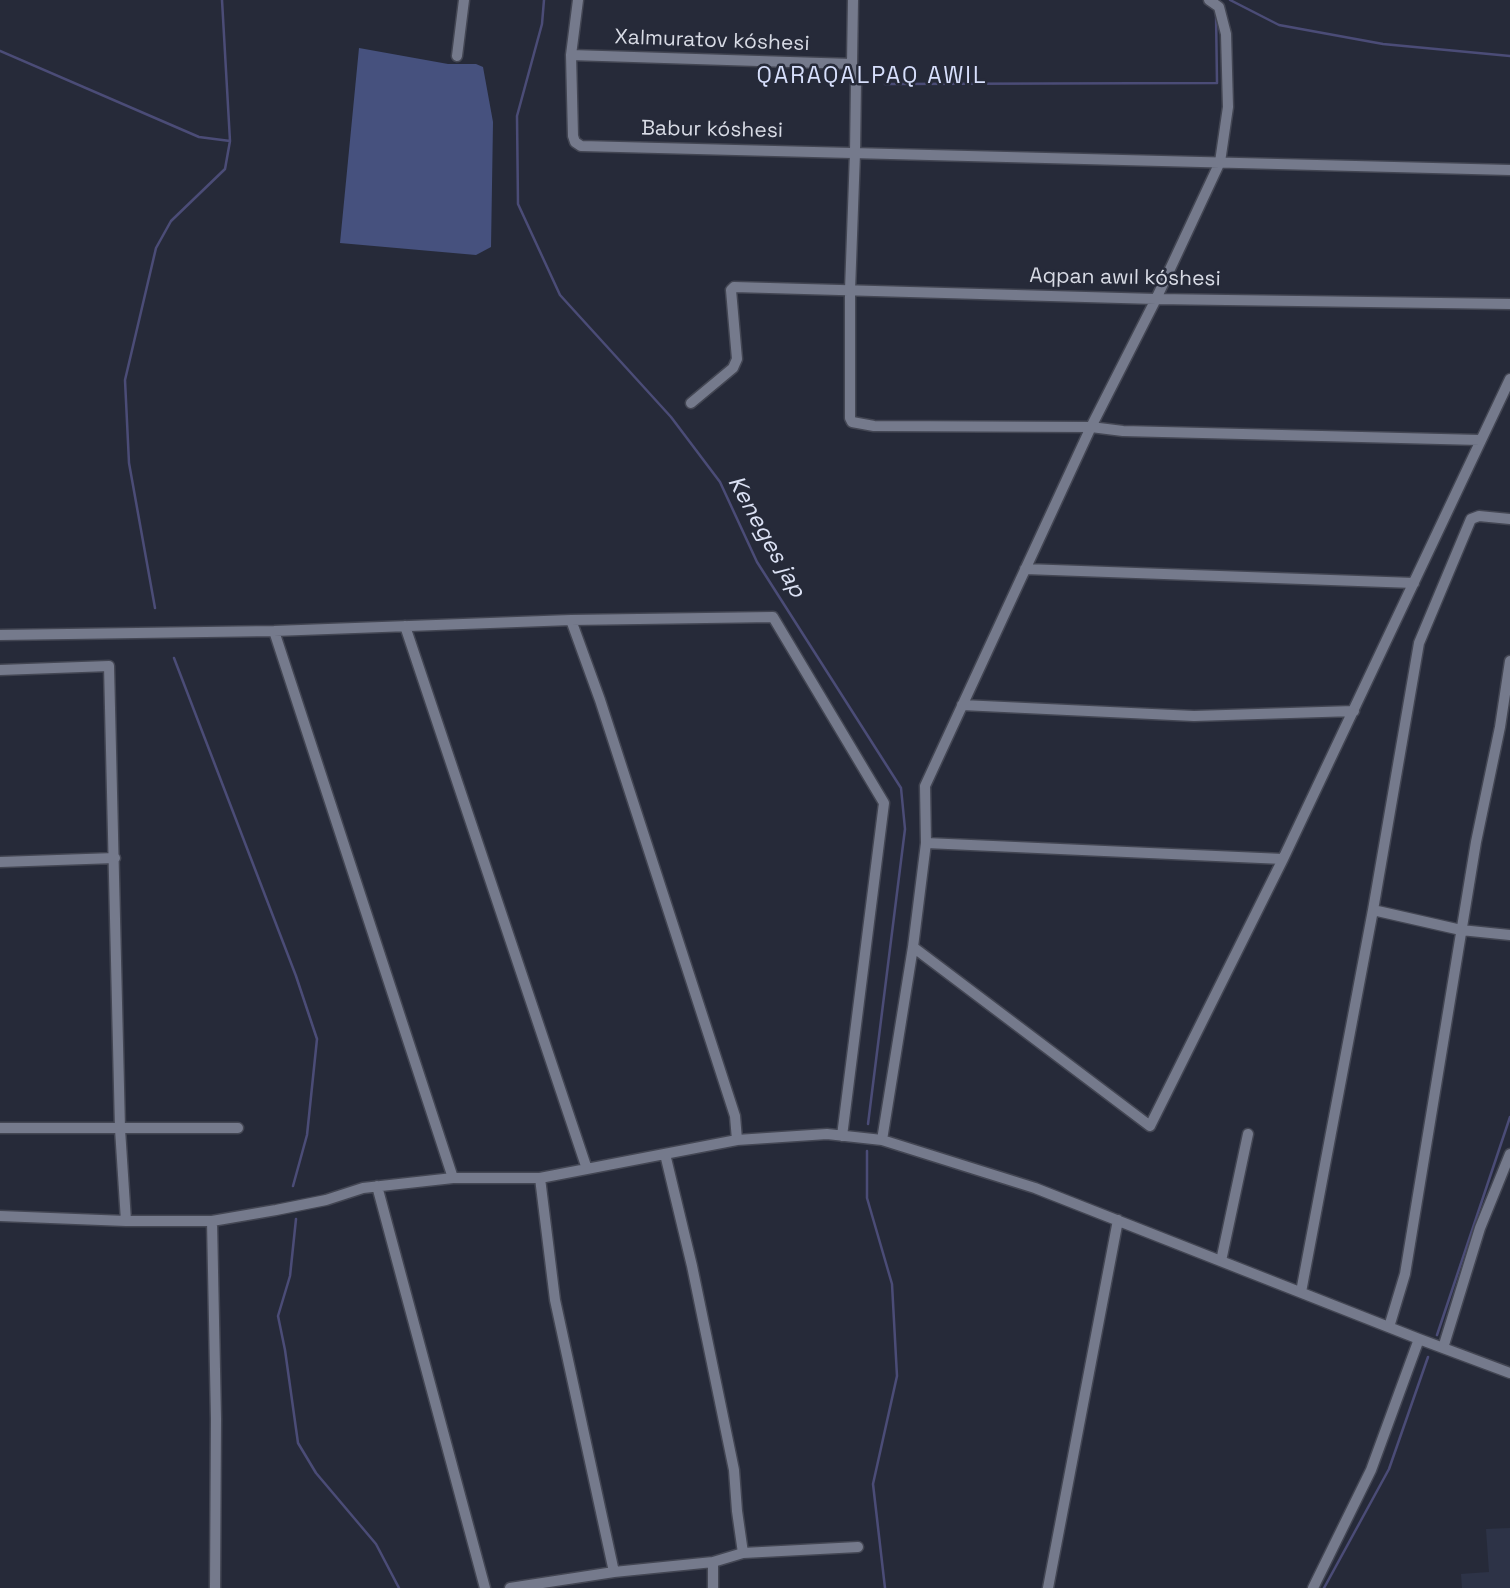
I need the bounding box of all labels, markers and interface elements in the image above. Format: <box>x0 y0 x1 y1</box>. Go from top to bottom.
street label: Xalmuratov kóshesi <box>614 25 810 57</box>
district label: QARAQALPAQ AWIL <box>758 63 986 91</box>
street label: Babur kóshesi <box>641 116 783 144</box>
street label: Aqpan awıl kóshesi <box>1029 264 1221 292</box>
water label: Keneges jap <box>721 471 811 603</box>

